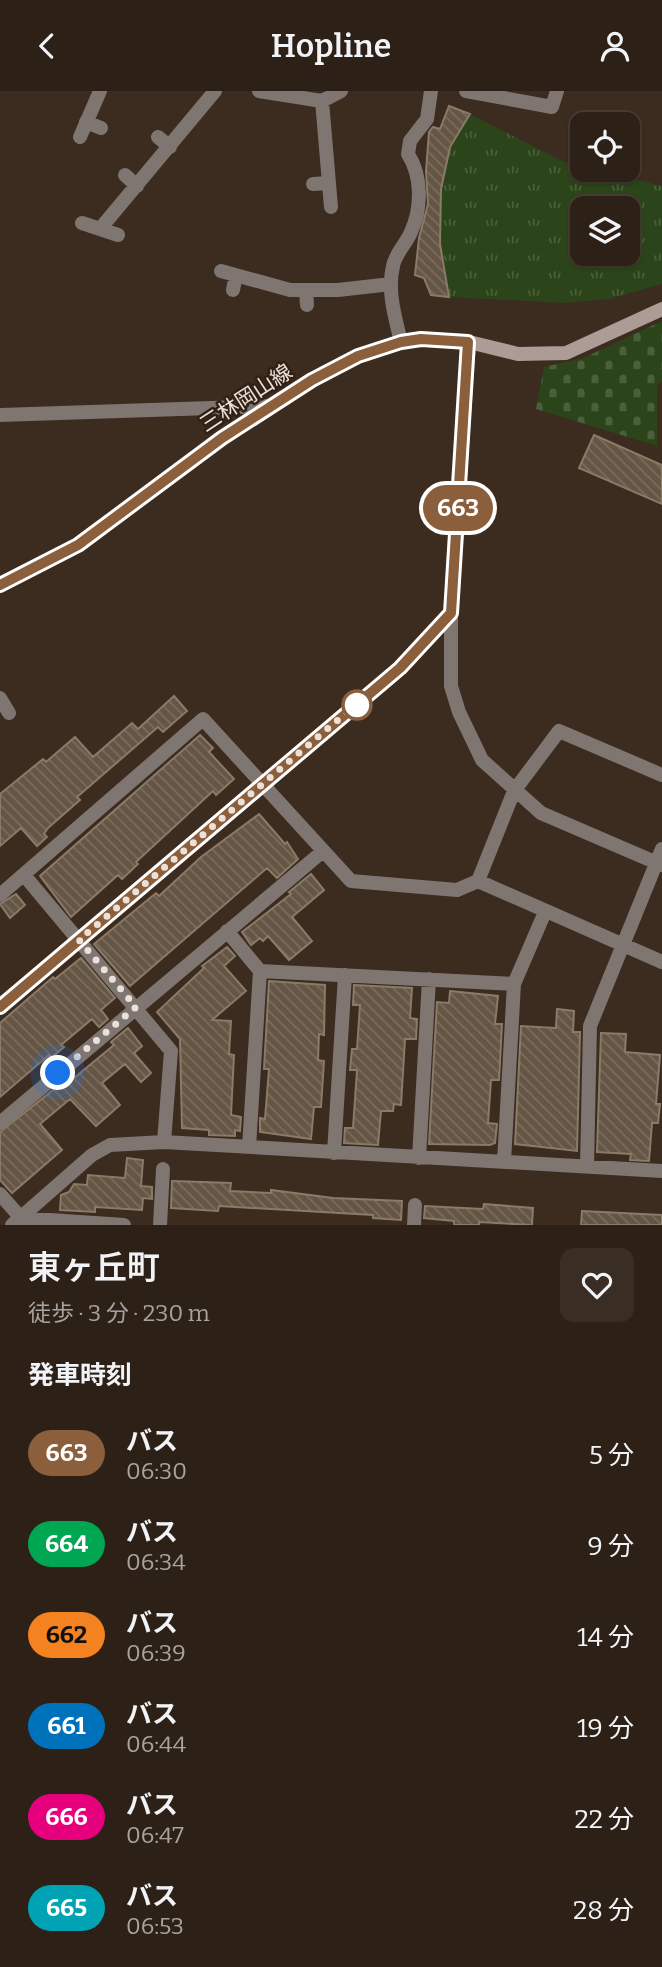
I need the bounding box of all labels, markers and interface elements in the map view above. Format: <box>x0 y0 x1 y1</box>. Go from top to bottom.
icon: back <box>28 27 66 65</box>
text: Hopline <box>271 27 391 65</box>
icon: person <box>596 27 634 65</box>
map controls <box>570 112 640 266</box>
button: locate <box>570 112 640 182</box>
button: layers <box>570 196 640 266</box>
street label: 三林岡山線 <box>195 359 297 437</box>
line badge: 663 <box>418 485 498 531</box>
text: 663 <box>437 494 479 522</box>
unlabelled marker <box>342 690 372 720</box>
your location <box>40 1055 75 1090</box>
text: 東ヶ丘町 <box>28 1248 160 1288</box>
button: heart <box>560 1248 634 1322</box>
text: 徒歩 · 3 分 · 230 m <box>28 1299 210 1327</box>
text: 発車時刻 <box>28 1360 132 1391</box>
text: バス <box>126 1426 178 1457</box>
text: 663 <box>45 1439 88 1467</box>
text: 5 分 <box>589 1440 634 1471</box>
text: 06:30 <box>126 1457 187 1485</box>
text: バス <box>126 1517 178 1548</box>
text: 664 <box>45 1530 88 1558</box>
text: 9 分 <box>588 1531 634 1562</box>
text: 06:34 <box>126 1548 186 1576</box>
text: バス <box>126 1608 178 1639</box>
text: 662 <box>46 1621 87 1649</box>
text: 14 分 <box>577 1622 634 1653</box>
text: 06:39 <box>126 1639 186 1667</box>
text: バス <box>126 1699 178 1730</box>
text: 661 <box>47 1712 86 1740</box>
text: 19 分 <box>577 1713 634 1744</box>
text: 06:44 <box>126 1730 186 1758</box>
text: バス <box>126 1790 178 1821</box>
text: 666 <box>45 1803 88 1831</box>
text: 22 分 <box>575 1804 634 1835</box>
text: 06:47 <box>126 1821 184 1849</box>
text: バス <box>126 1881 178 1912</box>
text: 665 <box>46 1894 87 1922</box>
text: 28 分 <box>573 1895 634 1926</box>
text: 06:53 <box>126 1912 184 1940</box>

